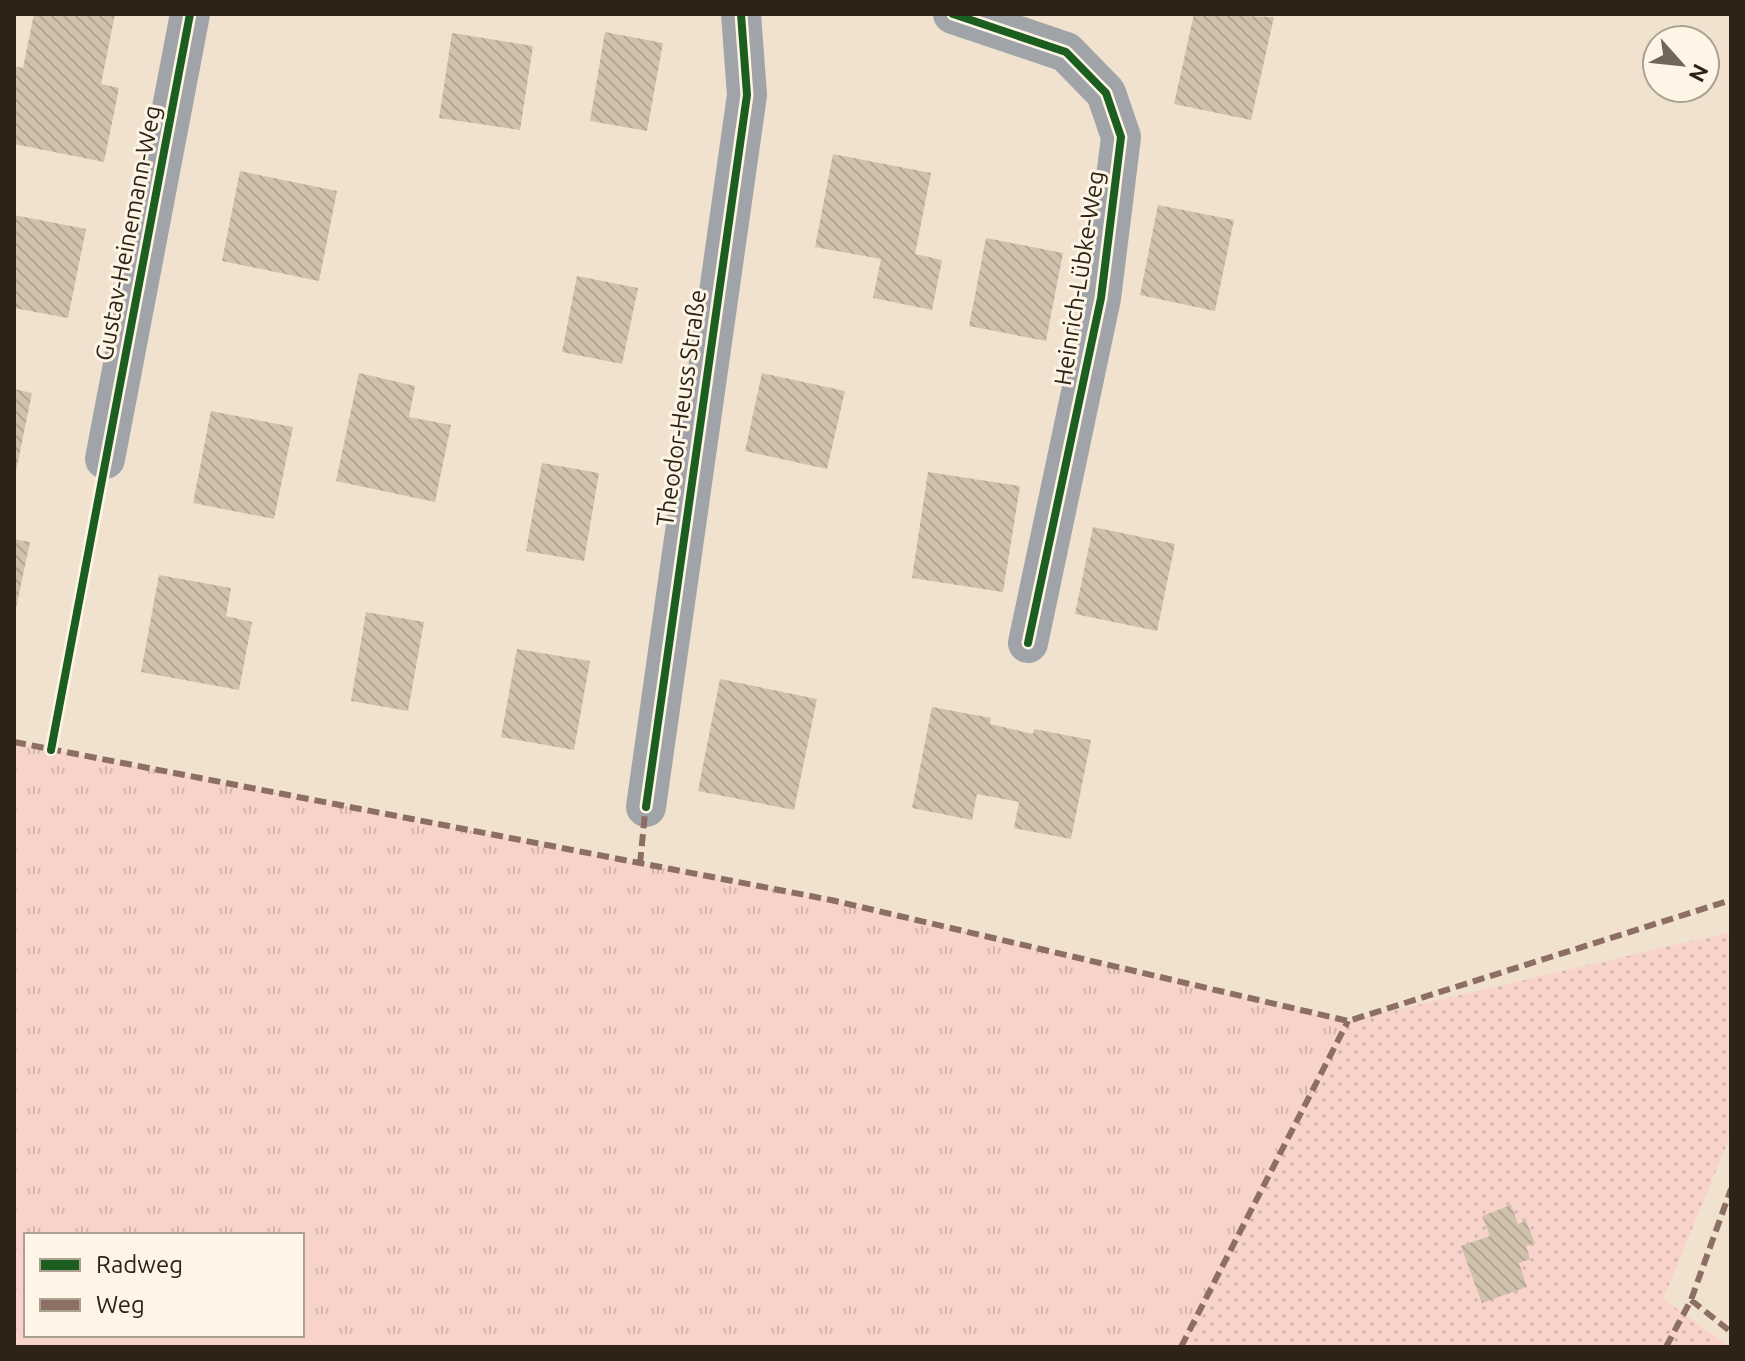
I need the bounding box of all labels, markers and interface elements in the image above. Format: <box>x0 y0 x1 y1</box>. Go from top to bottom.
north arrow <box>1641 24 1721 104</box>
text: N <box>1684 60 1714 86</box>
street label: Gustav-Heinemann-Weg <box>90 103 166 363</box>
street label: Heinrich-Lübke-Weg <box>1049 169 1109 387</box>
street label: Theodor-Heuss Straße <box>651 288 711 528</box>
legend <box>24 1233 304 1337</box>
text: Radweg <box>96 1251 183 1278</box>
text: Weg <box>96 1291 145 1318</box>

